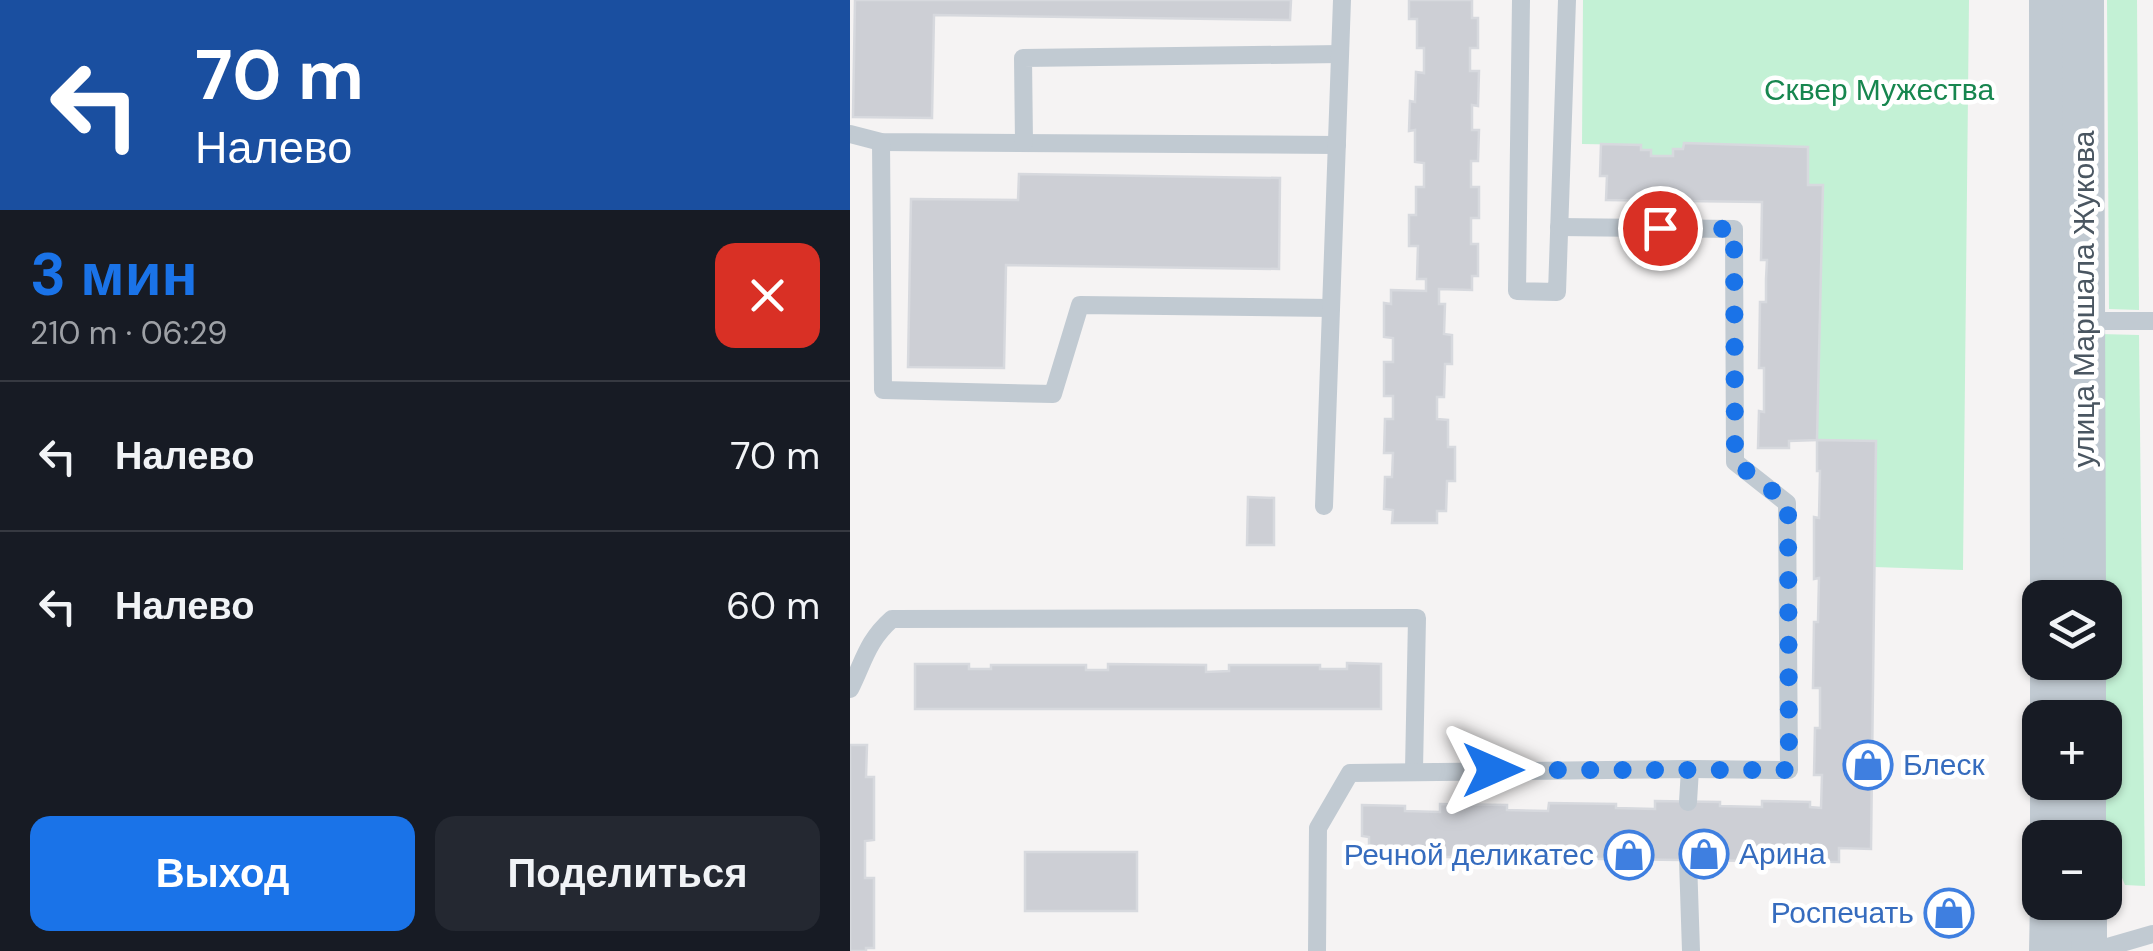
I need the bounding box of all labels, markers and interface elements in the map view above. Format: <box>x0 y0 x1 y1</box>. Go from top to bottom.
text: 70 m <box>195 30 364 121</box>
icon: left <box>30 40 160 170</box>
park label: Сквер Мужества <box>1764 70 1994 109</box>
text: Налево <box>195 118 352 177</box>
street label: улица Маршала Жукова <box>2064 130 2103 467</box>
pin <box>1618 186 1703 271</box>
icon: arrive <box>1633 201 1688 256</box>
text: 3 мин <box>30 235 198 314</box>
button: close <box>715 243 820 348</box>
text: 210 m · 06:29 <box>30 312 227 354</box>
icon: left <box>30 429 85 484</box>
text: Налево <box>115 431 254 481</box>
text: 70 m <box>730 431 820 481</box>
icon: left <box>30 579 85 634</box>
map controls <box>2022 580 2122 920</box>
button: layers <box>2022 580 2122 680</box>
text: Налево <box>115 581 254 631</box>
text: 60 m <box>726 581 820 631</box>
button: + <box>2022 700 2122 800</box>
position arrow <box>1441 718 1545 822</box>
shop icon: Блеск <box>1842 739 1894 791</box>
place label: Блеск <box>1903 745 1986 784</box>
button: Выход <box>30 816 415 931</box>
button: Поделиться <box>435 816 820 931</box>
button: − <box>2022 820 2122 920</box>
shop icon: Арина <box>1678 828 1730 880</box>
shop icon: Речной деликатес <box>1603 829 1655 881</box>
place label: Арина <box>1739 834 1826 873</box>
place label: Речной деликатес <box>1344 835 1594 874</box>
shop icon: Роспечать <box>1923 887 1975 939</box>
place label: Роспечать <box>1771 893 1914 932</box>

